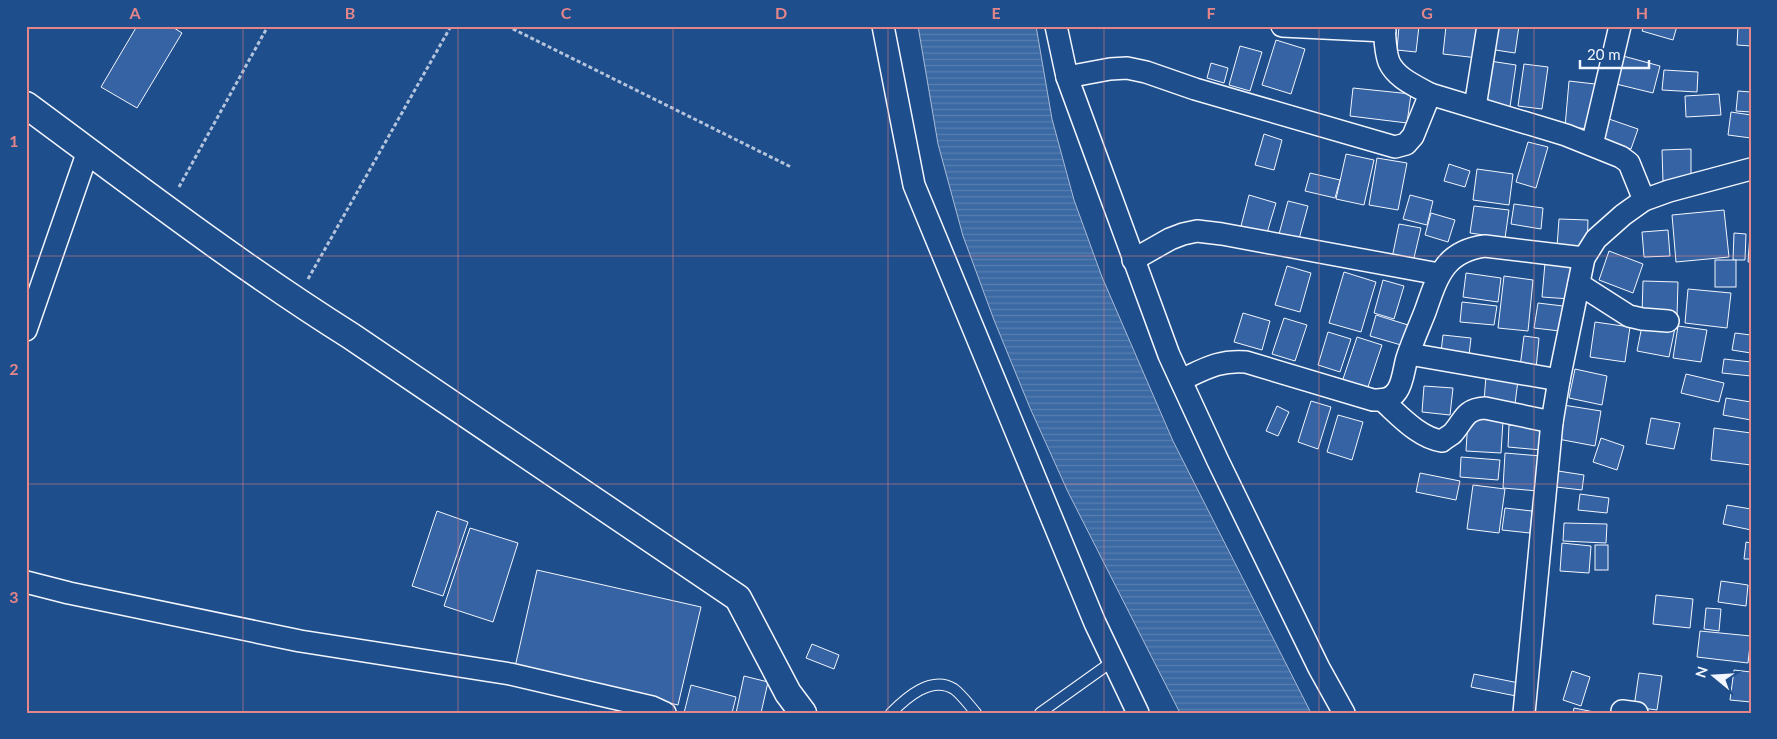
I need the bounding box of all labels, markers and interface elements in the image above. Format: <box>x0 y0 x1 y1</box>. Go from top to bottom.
text: A <box>128 3 141 22</box>
text: B <box>345 3 355 22</box>
text: C <box>561 3 572 22</box>
text: D <box>775 3 787 22</box>
text: E <box>991 3 1001 22</box>
text: F <box>1206 3 1216 22</box>
text: G <box>1421 3 1433 22</box>
text: H <box>1636 3 1648 22</box>
scale bar <box>1580 38 1648 70</box>
text: 20 m <box>1587 45 1621 63</box>
text: 1 <box>9 131 19 150</box>
text: 2 <box>9 359 19 378</box>
text: 3 <box>9 587 19 606</box>
north arrow <box>1690 652 1740 702</box>
text: N <box>1691 664 1711 680</box>

